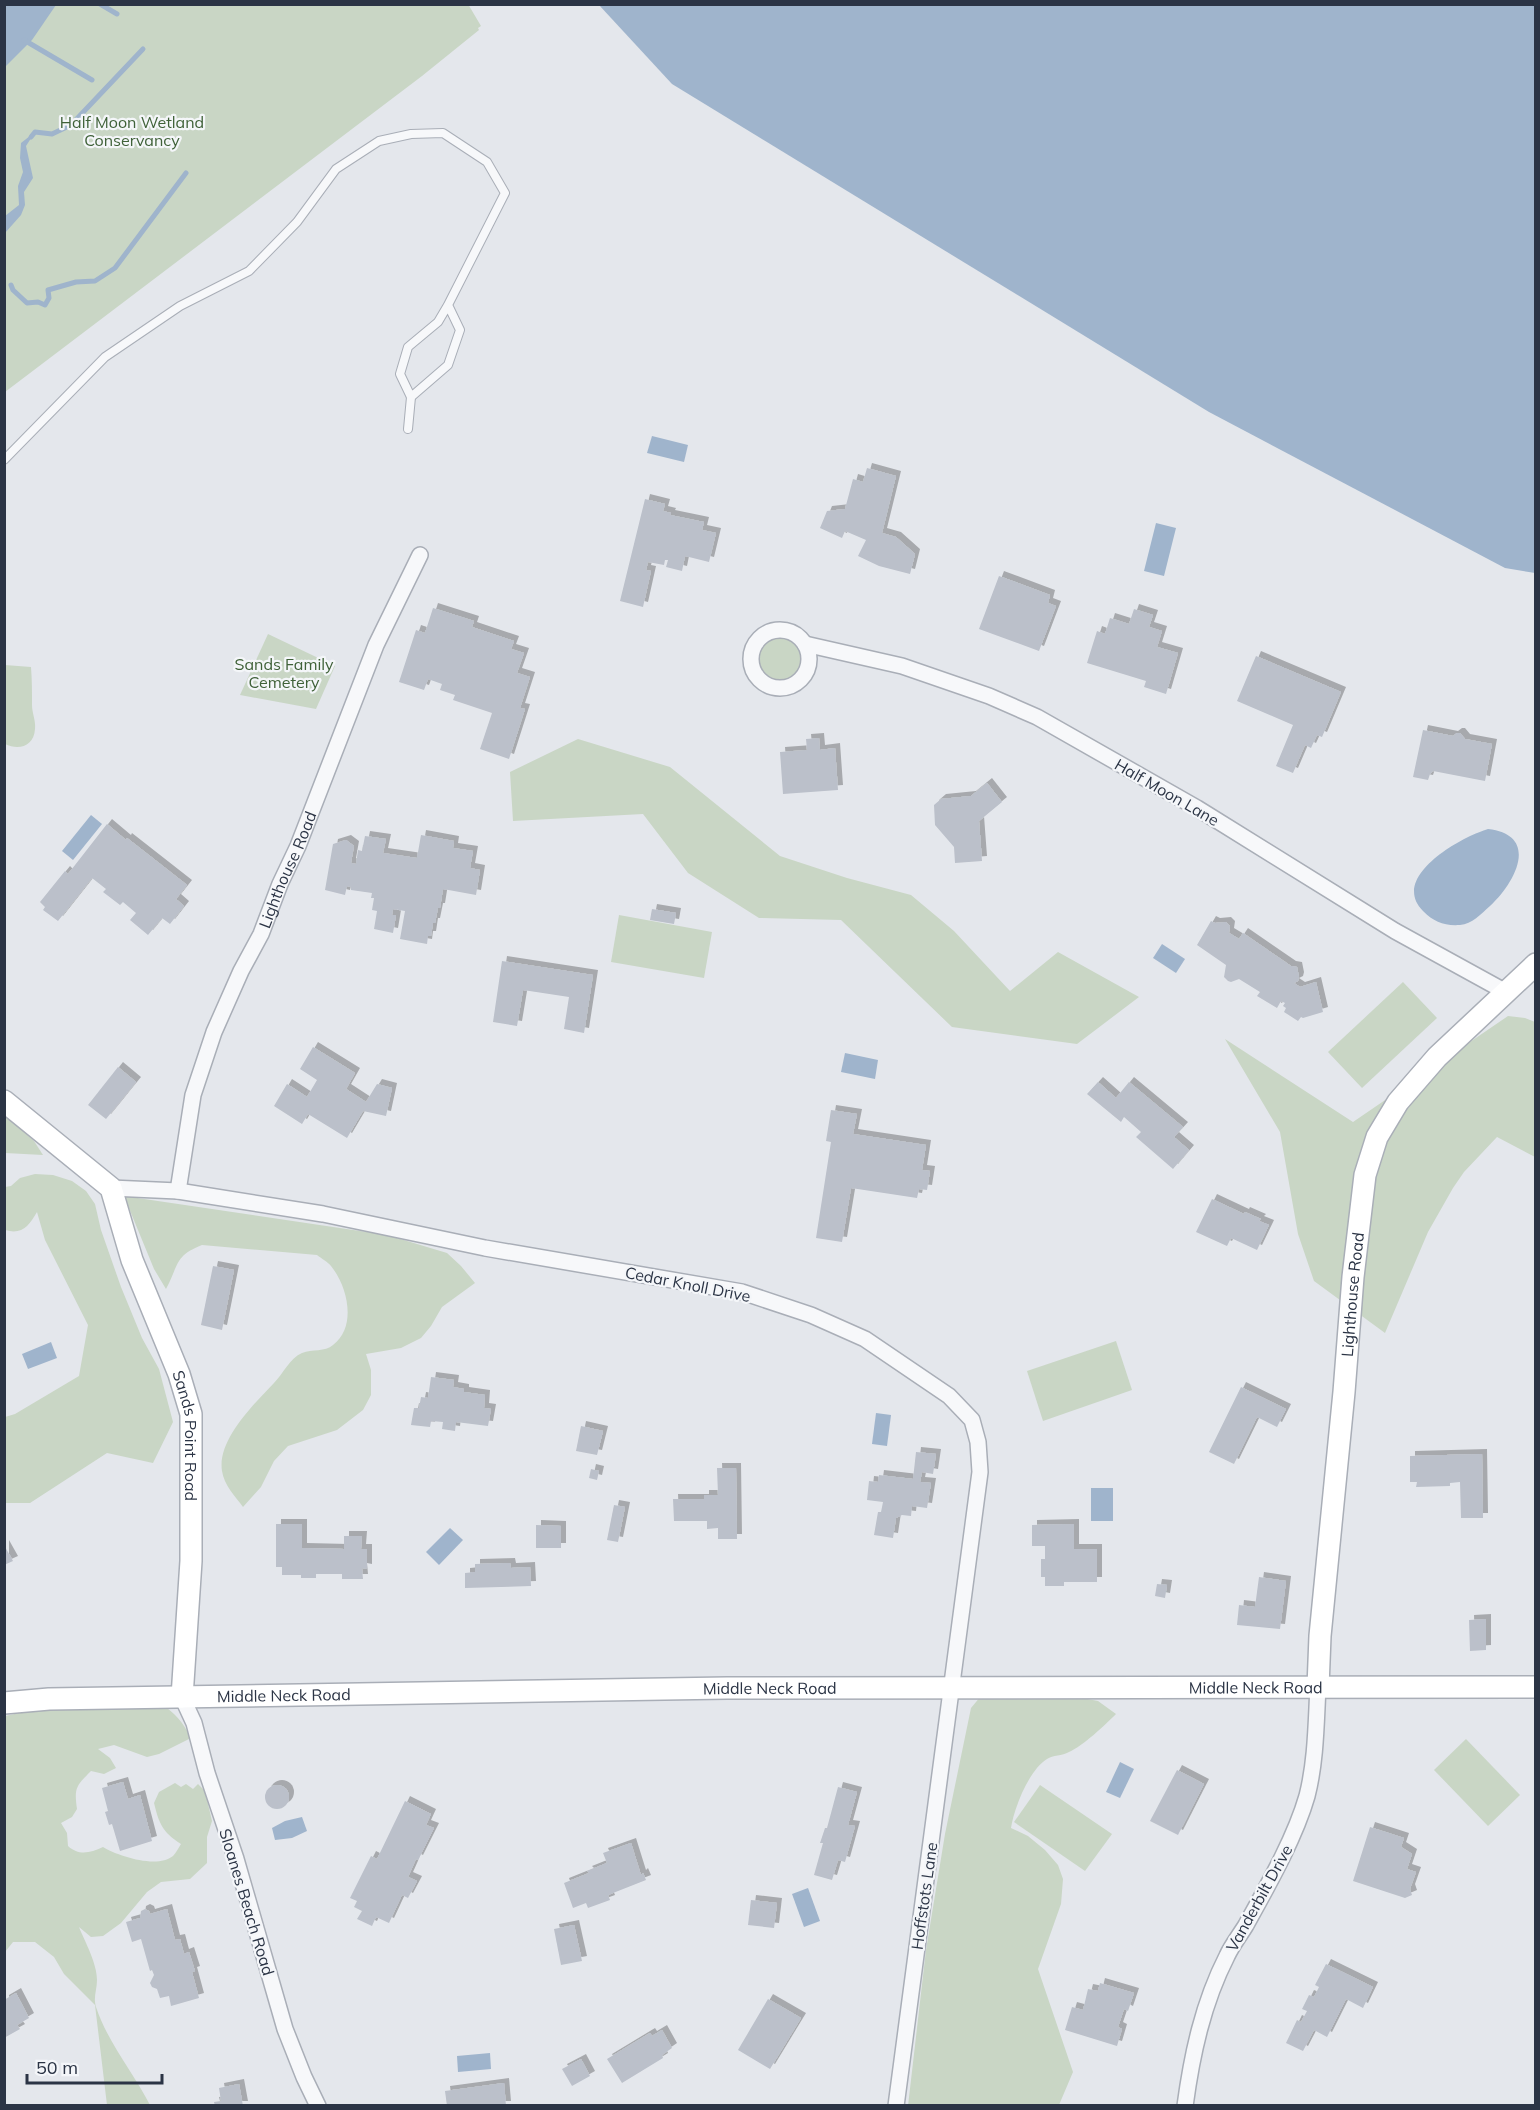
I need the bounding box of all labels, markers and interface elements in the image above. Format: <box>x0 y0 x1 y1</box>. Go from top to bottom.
park label: Half Moon Wetland Conservancy <box>60 112 204 150</box>
park label: Sands Family Cemetery <box>234 654 334 692</box>
street label: Half Moon Lane <box>1111 754 1223 830</box>
street label: Lighthouse Road <box>254 808 321 931</box>
street label: Lighthouse Road <box>1337 1231 1368 1358</box>
street label: Cedar Knoll Drive <box>624 1262 752 1306</box>
street label: Sands Point Road <box>168 1368 201 1501</box>
street label: Middle Neck Road <box>1189 1677 1323 1697</box>
street label: Middle Neck Road <box>703 1678 837 1698</box>
street label: Middle Neck Road <box>217 1684 351 1706</box>
street label: Sloanes Beach Road <box>215 1826 279 1978</box>
street label: Hoffstots Lane <box>907 1841 941 1951</box>
street label: Vanderbilt Drive <box>1221 1841 1297 1955</box>
scale bar <box>27 2047 162 2085</box>
text: 50 m <box>36 2056 78 2079</box>

